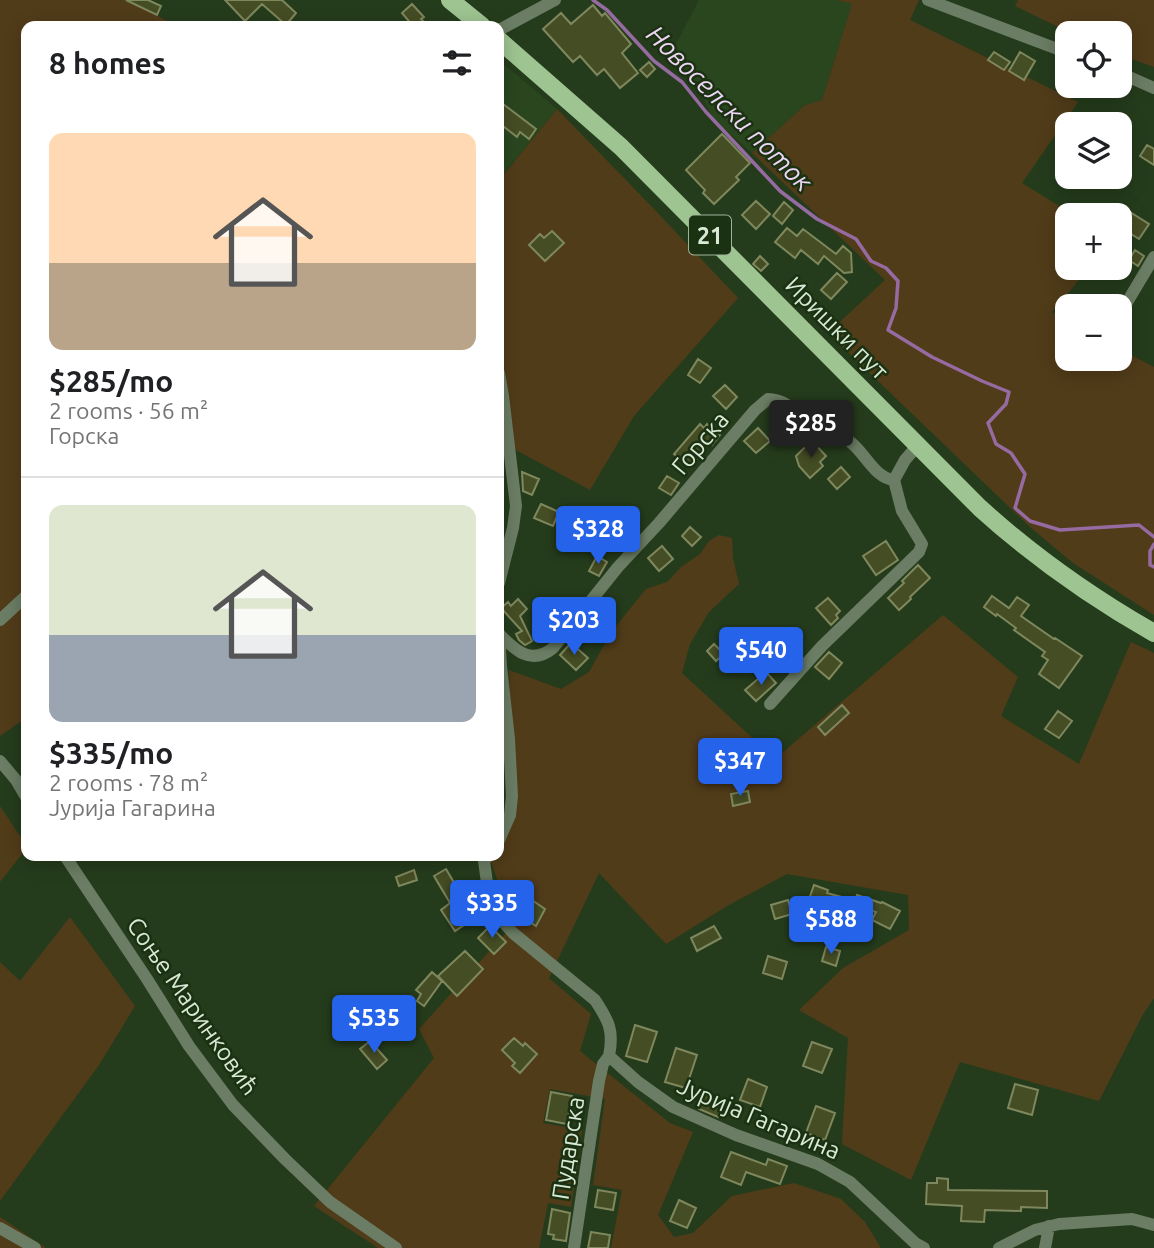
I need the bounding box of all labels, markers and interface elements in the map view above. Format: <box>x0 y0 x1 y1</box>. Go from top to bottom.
water label: Новоселски поток <box>641 19 819 197</box>
map controls <box>1055 21 1132 371</box>
button: locate <box>1055 21 1132 98</box>
icon: filters <box>438 44 476 82</box>
text: 8 homes <box>49 46 166 80</box>
button: layers <box>1055 112 1132 189</box>
icon: home <box>200 179 326 305</box>
button: + <box>1055 203 1132 280</box>
road number: 21 <box>689 216 731 254</box>
street label: Иришки пут <box>780 271 894 385</box>
button: − <box>1055 294 1132 371</box>
text: $285/mo <box>49 364 173 398</box>
text: 2 rooms · 56 m² <box>49 398 208 423</box>
pin: $285 <box>770 400 852 460</box>
street label: Горска <box>666 406 734 480</box>
text: $285 <box>785 410 837 435</box>
text: Горска <box>49 423 119 448</box>
pin: $328 <box>557 506 639 566</box>
text: $328 <box>572 516 624 541</box>
icon: home <box>200 551 326 677</box>
pin: $203 <box>533 598 615 657</box>
text: $203 <box>548 607 600 632</box>
pin: $540 <box>720 628 802 687</box>
text: $540 <box>735 637 787 662</box>
text: $335/mo <box>49 736 173 770</box>
pin: $347 <box>699 738 781 798</box>
text: $347 <box>714 748 766 773</box>
text: 2 rooms · 78 m² <box>49 770 208 795</box>
text: Јурија Гагарина <box>49 795 216 820</box>
pin: $335 <box>451 880 533 940</box>
text: $335 <box>466 890 518 915</box>
pin: $588 <box>790 897 872 956</box>
text: $588 <box>805 906 857 931</box>
street label: Соње Маринковић <box>122 912 264 1100</box>
pin: $535 <box>333 996 415 1055</box>
text: $535 <box>348 1005 400 1030</box>
street label: Јурија Гагарина <box>674 1072 844 1164</box>
street label: Пударска <box>547 1095 589 1201</box>

